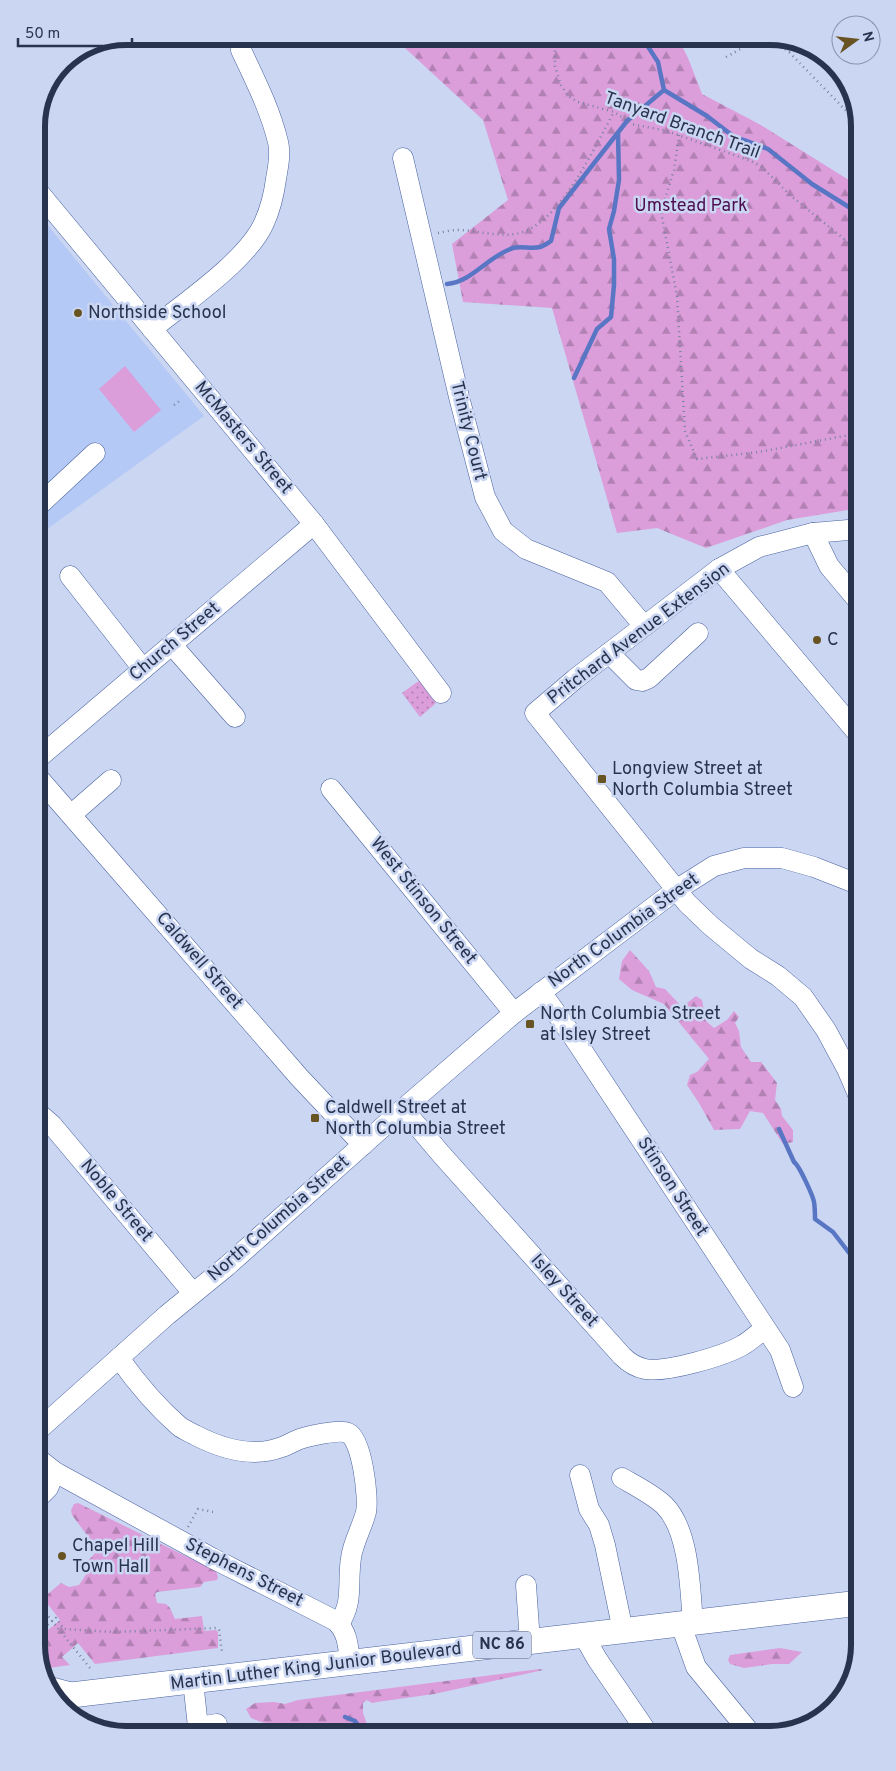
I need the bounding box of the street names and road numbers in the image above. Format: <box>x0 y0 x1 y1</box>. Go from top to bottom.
street label: Tanyard Branch Trail <box>601 87 763 165</box>
street label: McMasters Street <box>189 377 297 499</box>
street label: Trinity Court <box>445 379 491 483</box>
street label: Pritchard Avenue Extension <box>543 558 735 710</box>
street label: Church Street <box>125 597 225 687</box>
street label: West Stinson Street <box>365 833 481 969</box>
street label: North Columbia Street <box>544 869 704 993</box>
street label: Caldwell Street <box>150 908 248 1014</box>
street label: Stinson Street <box>631 1133 713 1241</box>
street label: North Columbia Street <box>203 1151 355 1287</box>
street label: Noble Street <box>75 1155 157 1247</box>
street label: Isley Street <box>525 1250 603 1332</box>
street label: Stephens Street <box>181 1533 307 1613</box>
road number: NC 86 <box>473 1632 531 1658</box>
street label: Martin Luther King Junior Boulevard <box>169 1638 463 1696</box>

